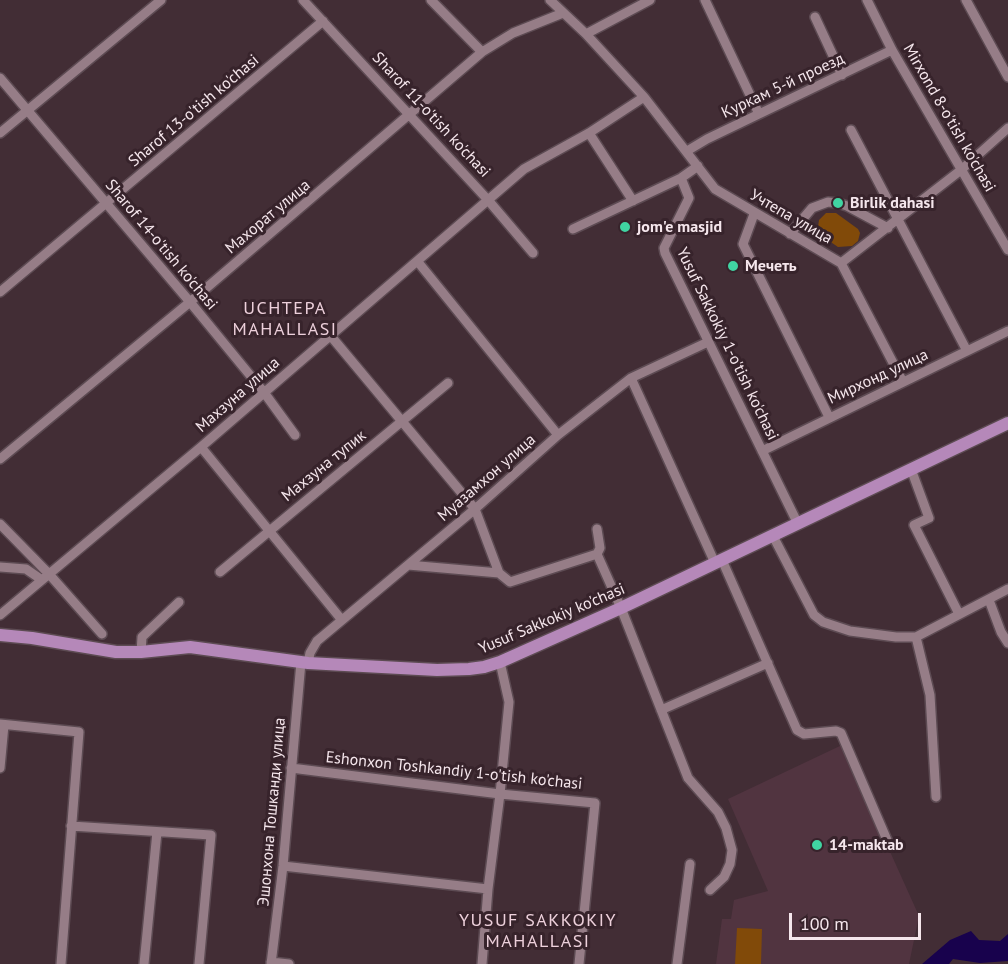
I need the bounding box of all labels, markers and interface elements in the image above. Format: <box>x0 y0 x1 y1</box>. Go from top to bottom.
street label: Mirxond 8-o'tish ko'chasi <box>899 41 999 195</box>
street label: Sharof 11-o'tish ko'chasi <box>368 48 494 182</box>
street label: Куркам 5-й проезд <box>719 49 847 123</box>
street label: Sharof 13-o'tish ko'chasi <box>125 51 263 171</box>
street label: Sharof 14-o'tish ko'chasi <box>101 176 221 314</box>
street label: Махорат улица <box>222 176 314 258</box>
street label: Учтепа улица <box>746 186 836 248</box>
place label: Birlik dahasi <box>850 193 935 213</box>
marker: Birlik dahasi <box>831 196 845 210</box>
place label: jom'e masjid <box>637 217 722 237</box>
marker: jom'e masjid <box>618 220 632 234</box>
street label: Yusuf Sakkokiy 1-o'tish ko'chasi <box>672 244 782 444</box>
place label: Мечеть <box>745 256 797 276</box>
marker: Мечеть <box>726 259 740 273</box>
district label: UCHTEPA MAHALLASI <box>233 298 337 340</box>
street label: Мирхонд улица <box>825 345 931 409</box>
street label: Махзуна улица <box>192 353 284 437</box>
street label: Махзуна тупик <box>278 426 370 506</box>
street label: Муазамхон улица <box>434 430 540 526</box>
street label: Yusuf Sakkokiy ko'chasi <box>476 579 628 659</box>
street label: Эшонхона Тошканди улица <box>254 717 290 907</box>
street label: Eshonxon Toshkandiy 1-o'tish ko'chasi <box>325 748 583 794</box>
place label: 14-maktab <box>829 835 904 855</box>
marker: 14-maktab <box>810 838 824 852</box>
scale bar <box>792 901 924 939</box>
district label: YUSUF SAKKOKIY MAHALLASI <box>459 910 617 952</box>
text: 100 m <box>800 912 849 935</box>

